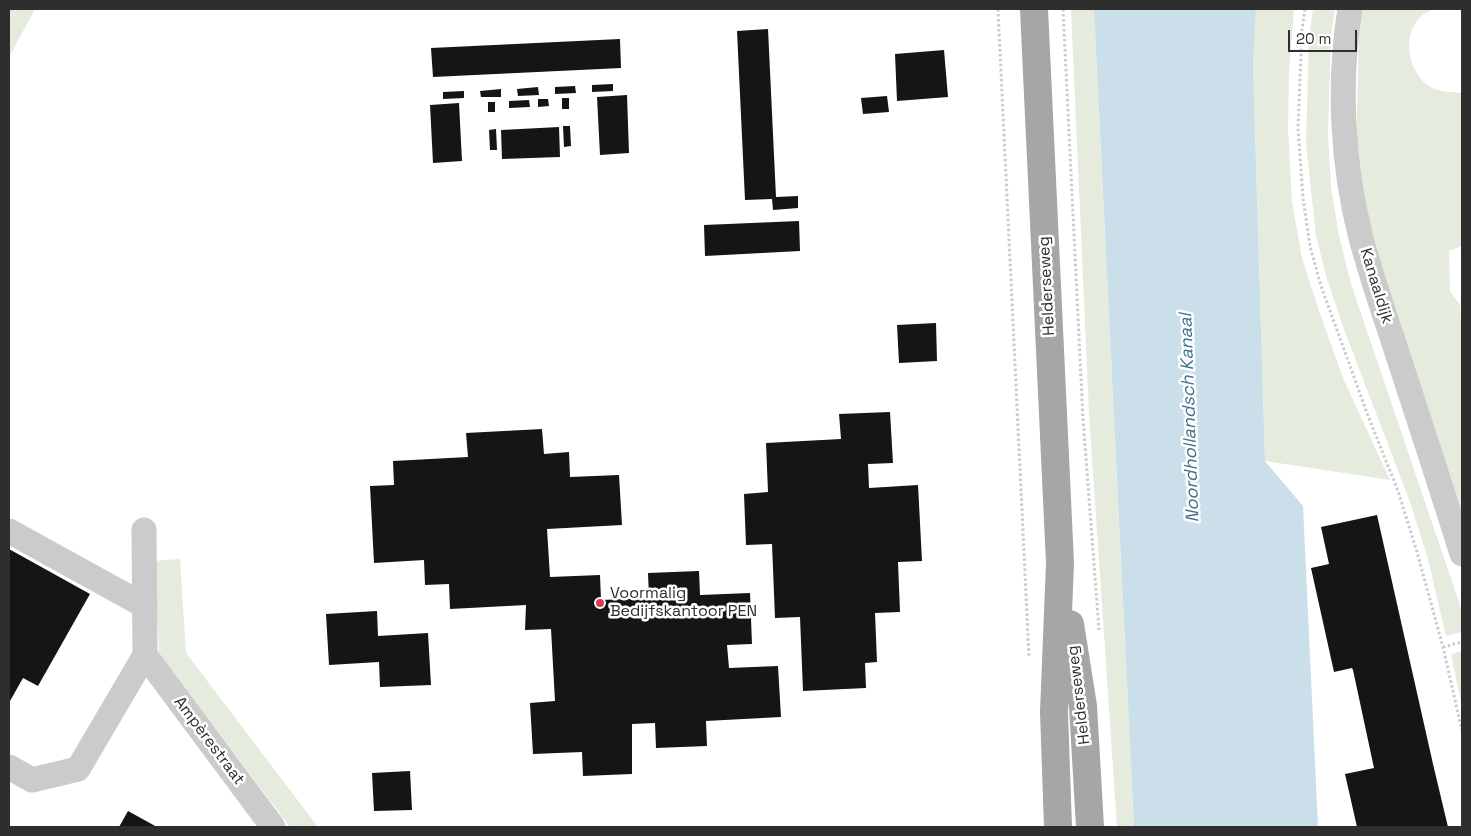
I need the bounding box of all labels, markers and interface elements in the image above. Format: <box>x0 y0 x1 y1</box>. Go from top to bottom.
scale bar <box>1291 20 1360 52</box>
text: 20 m <box>1296 29 1331 48</box>
street label: Helderseweg <box>1035 236 1059 336</box>
street label: Kanaaldijk <box>1355 246 1397 326</box>
water label: Noordhollandsch Kanaal <box>1176 313 1204 523</box>
place label: Voormalig Bedijfskantoor PEN <box>610 584 757 622</box>
marker: Voormalig Bedijfskantoor PEN <box>594 597 606 609</box>
street label: Helderseweg <box>1063 644 1095 746</box>
street label: Ampèrestraat <box>170 693 248 789</box>

